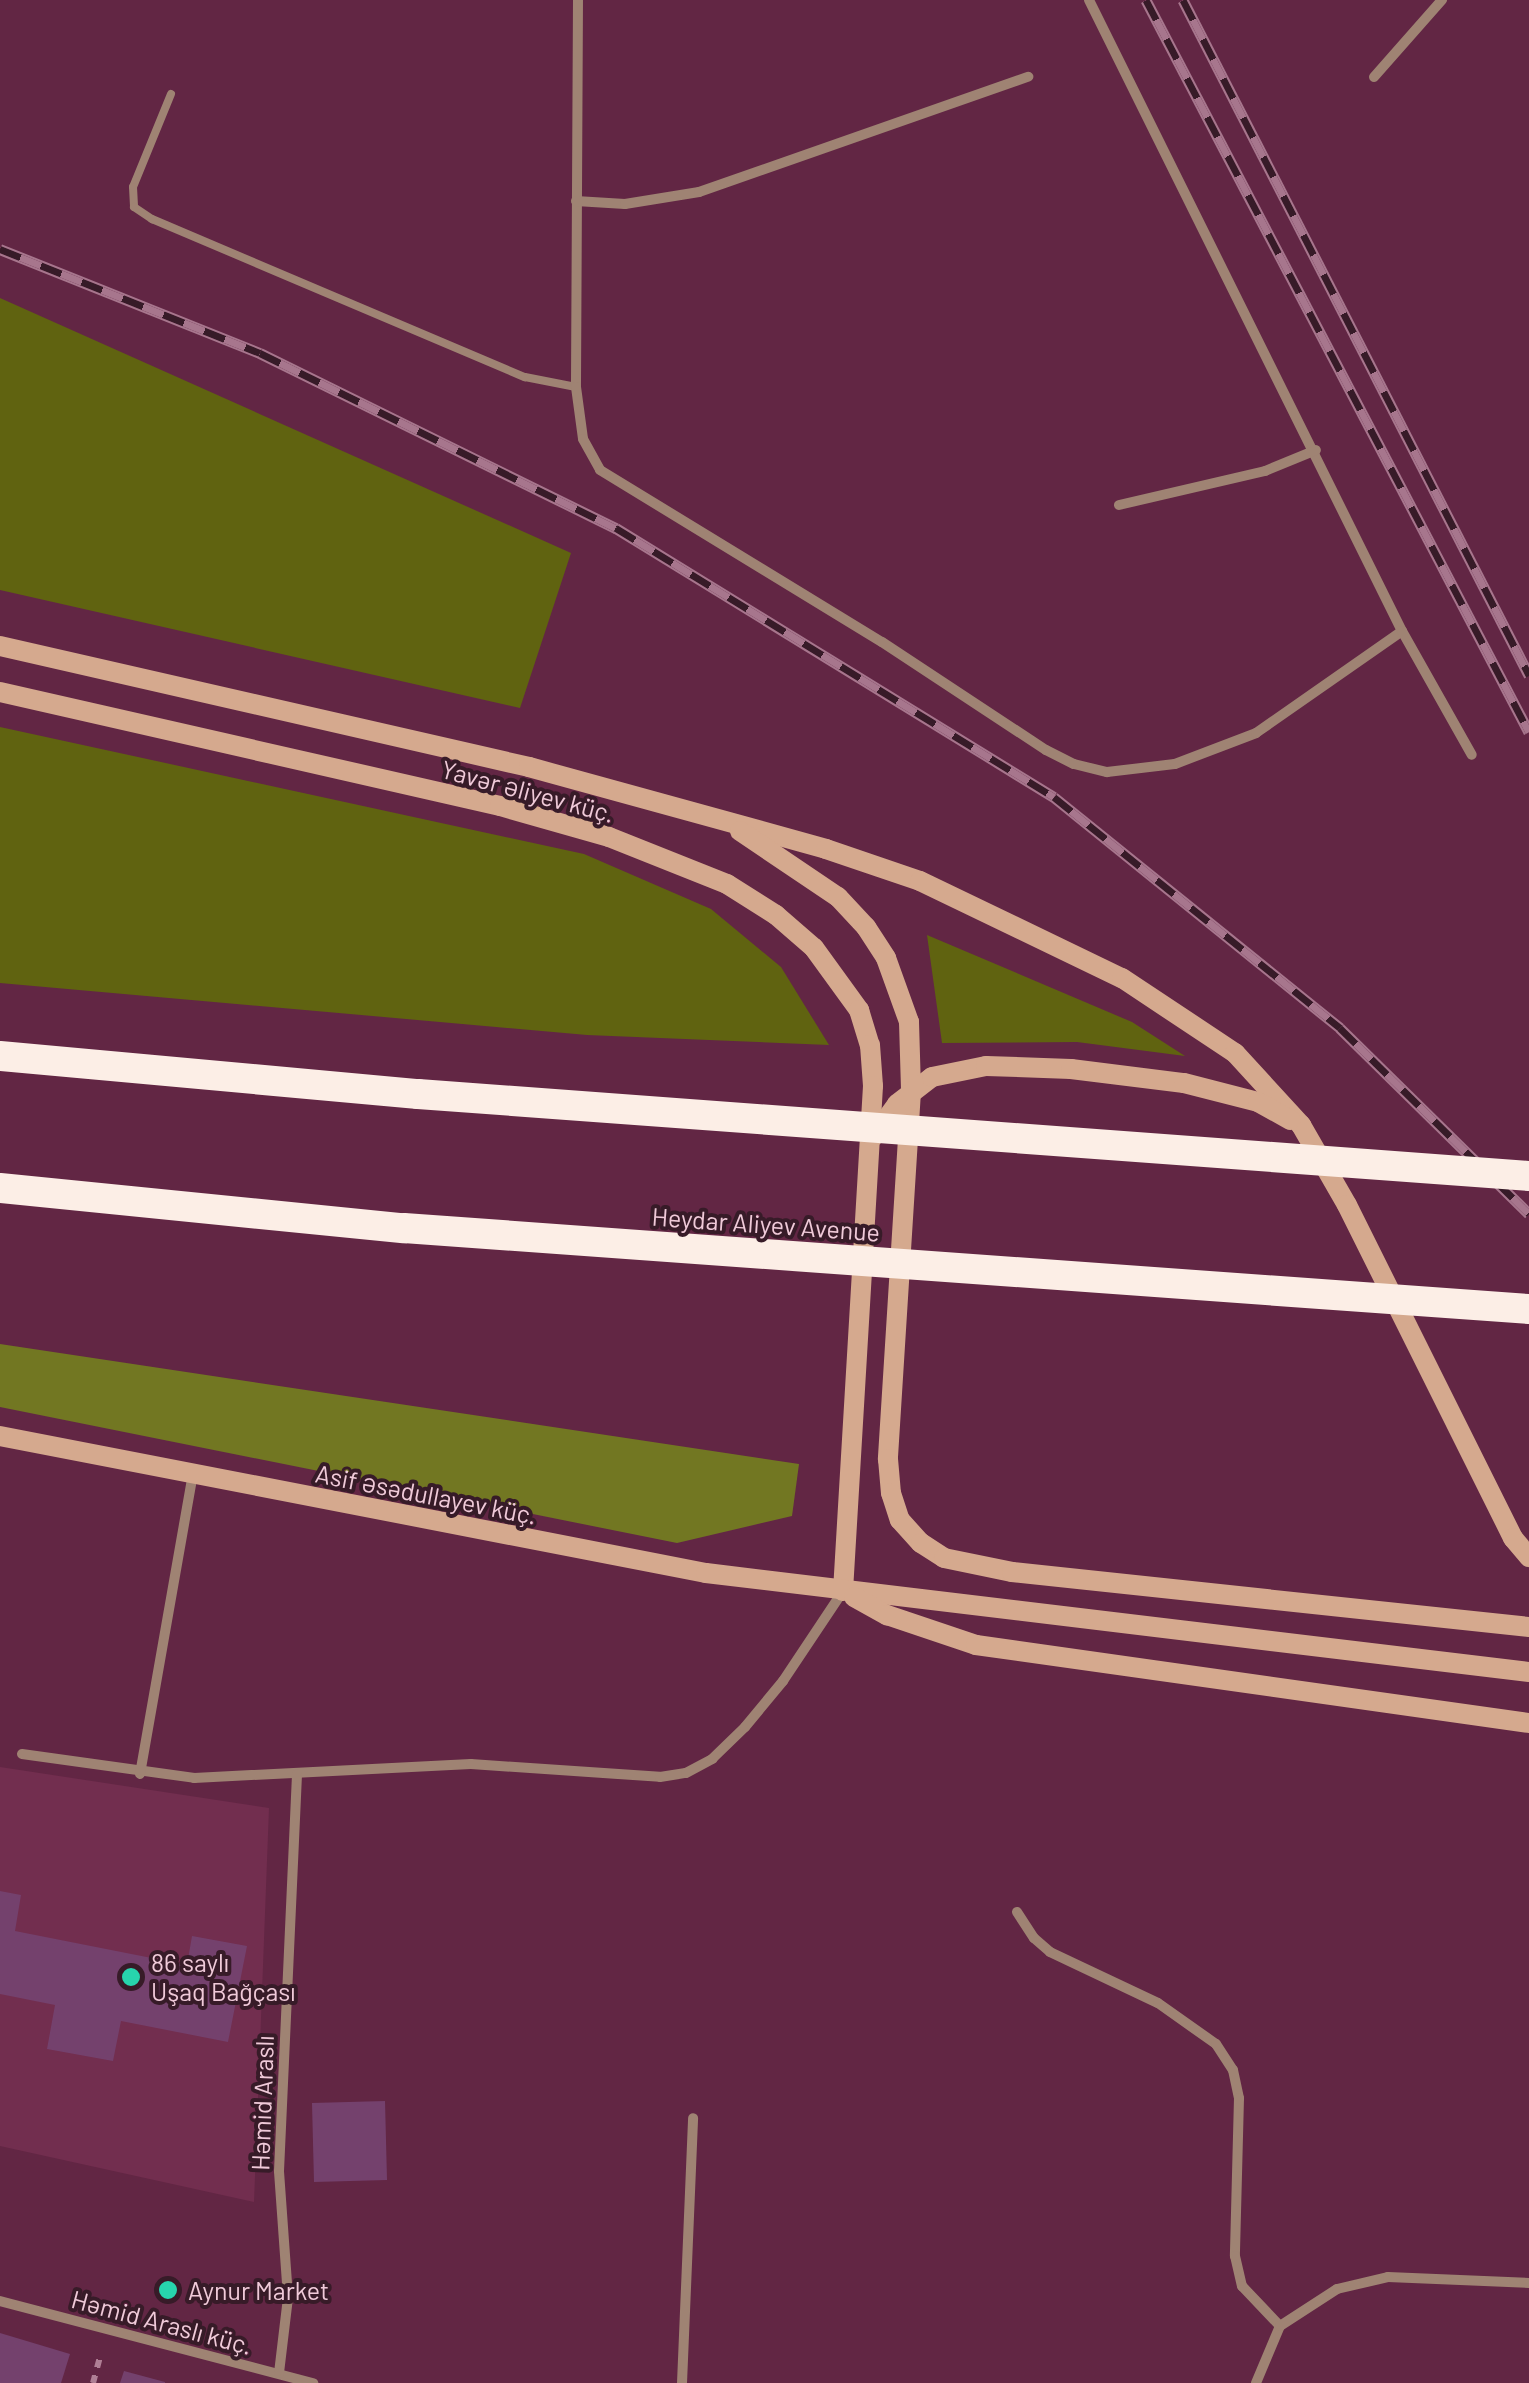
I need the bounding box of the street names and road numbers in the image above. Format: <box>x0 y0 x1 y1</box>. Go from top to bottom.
street label: Yavər Əliyev küç. <box>438 753 618 829</box>
street label: Heydar Aliyev Avenue <box>651 1201 881 1247</box>
street label: Asif Əsədullayev küç. <box>313 1458 539 1530</box>
street label: Həmid Araslı <box>245 2035 279 2171</box>
street label: Həmid Araslı küç. <box>68 2283 256 2361</box>

